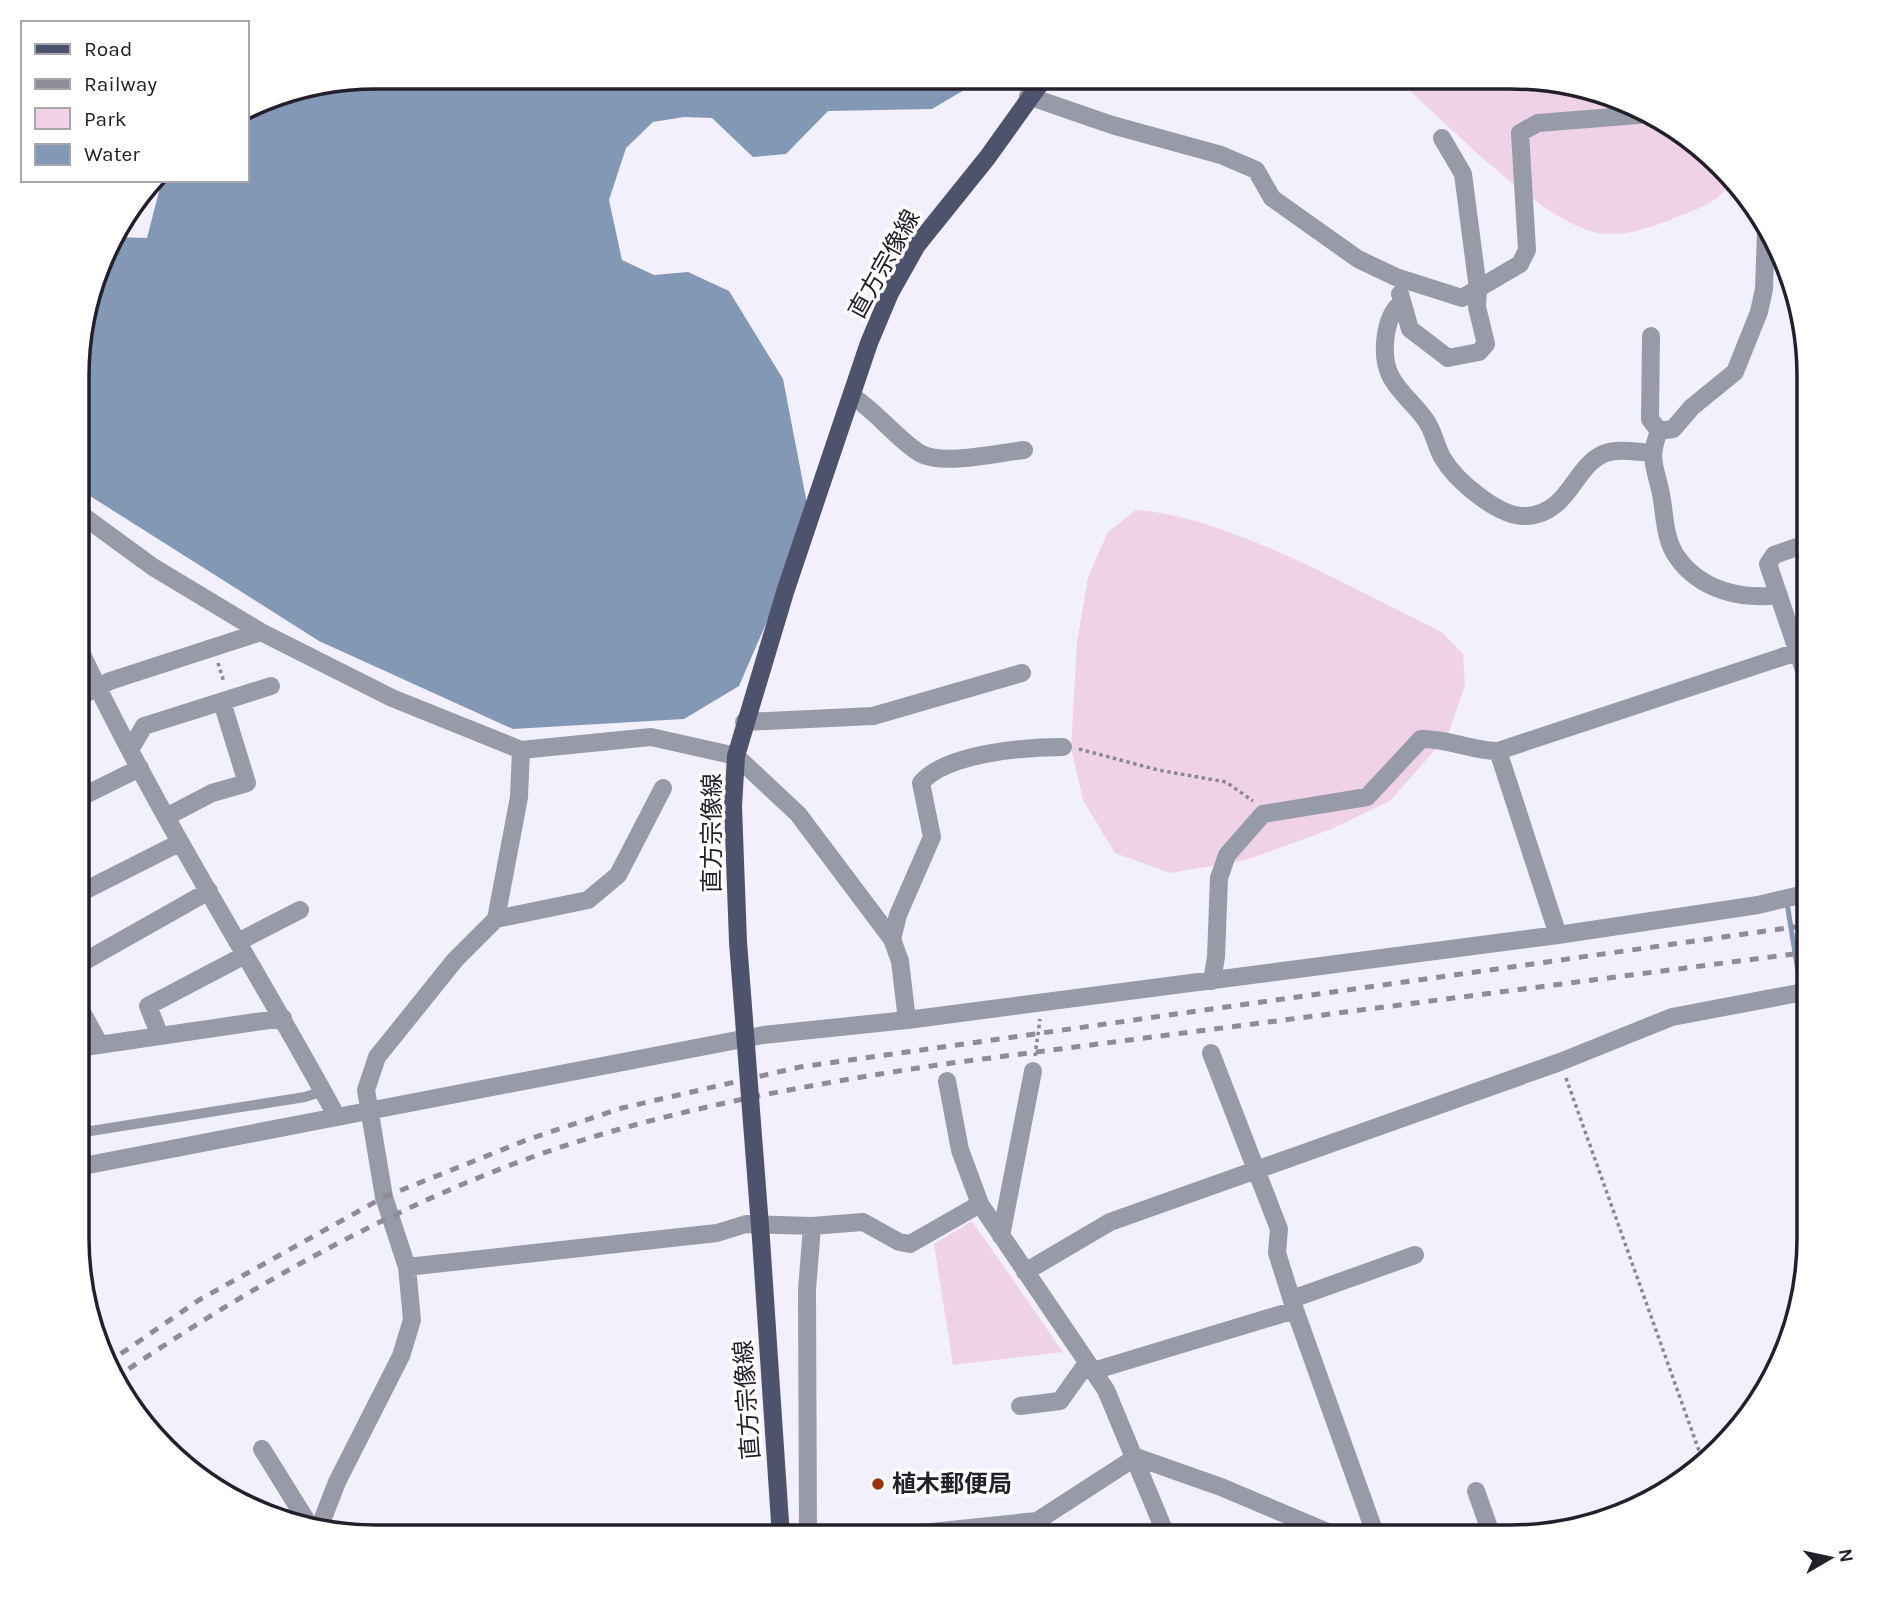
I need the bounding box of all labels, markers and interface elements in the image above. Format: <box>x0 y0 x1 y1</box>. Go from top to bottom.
legend <box>21 21 248 182</box>
text: Road <box>84 37 132 61</box>
text: Railway <box>84 72 157 96</box>
text: Park <box>84 107 127 131</box>
text: Water <box>84 142 140 166</box>
street label: 直方宗像線 <box>843 205 925 323</box>
street label: 直方宗像線 <box>698 773 726 893</box>
street label: 直方宗像線 <box>729 1339 765 1461</box>
place label: 植木郵便局 <box>892 1470 1012 1498</box>
marker: 植木郵便局 <box>870 1476 886 1492</box>
north arrow <box>1795 1523 1865 1593</box>
text: N <box>1834 1547 1858 1564</box>

